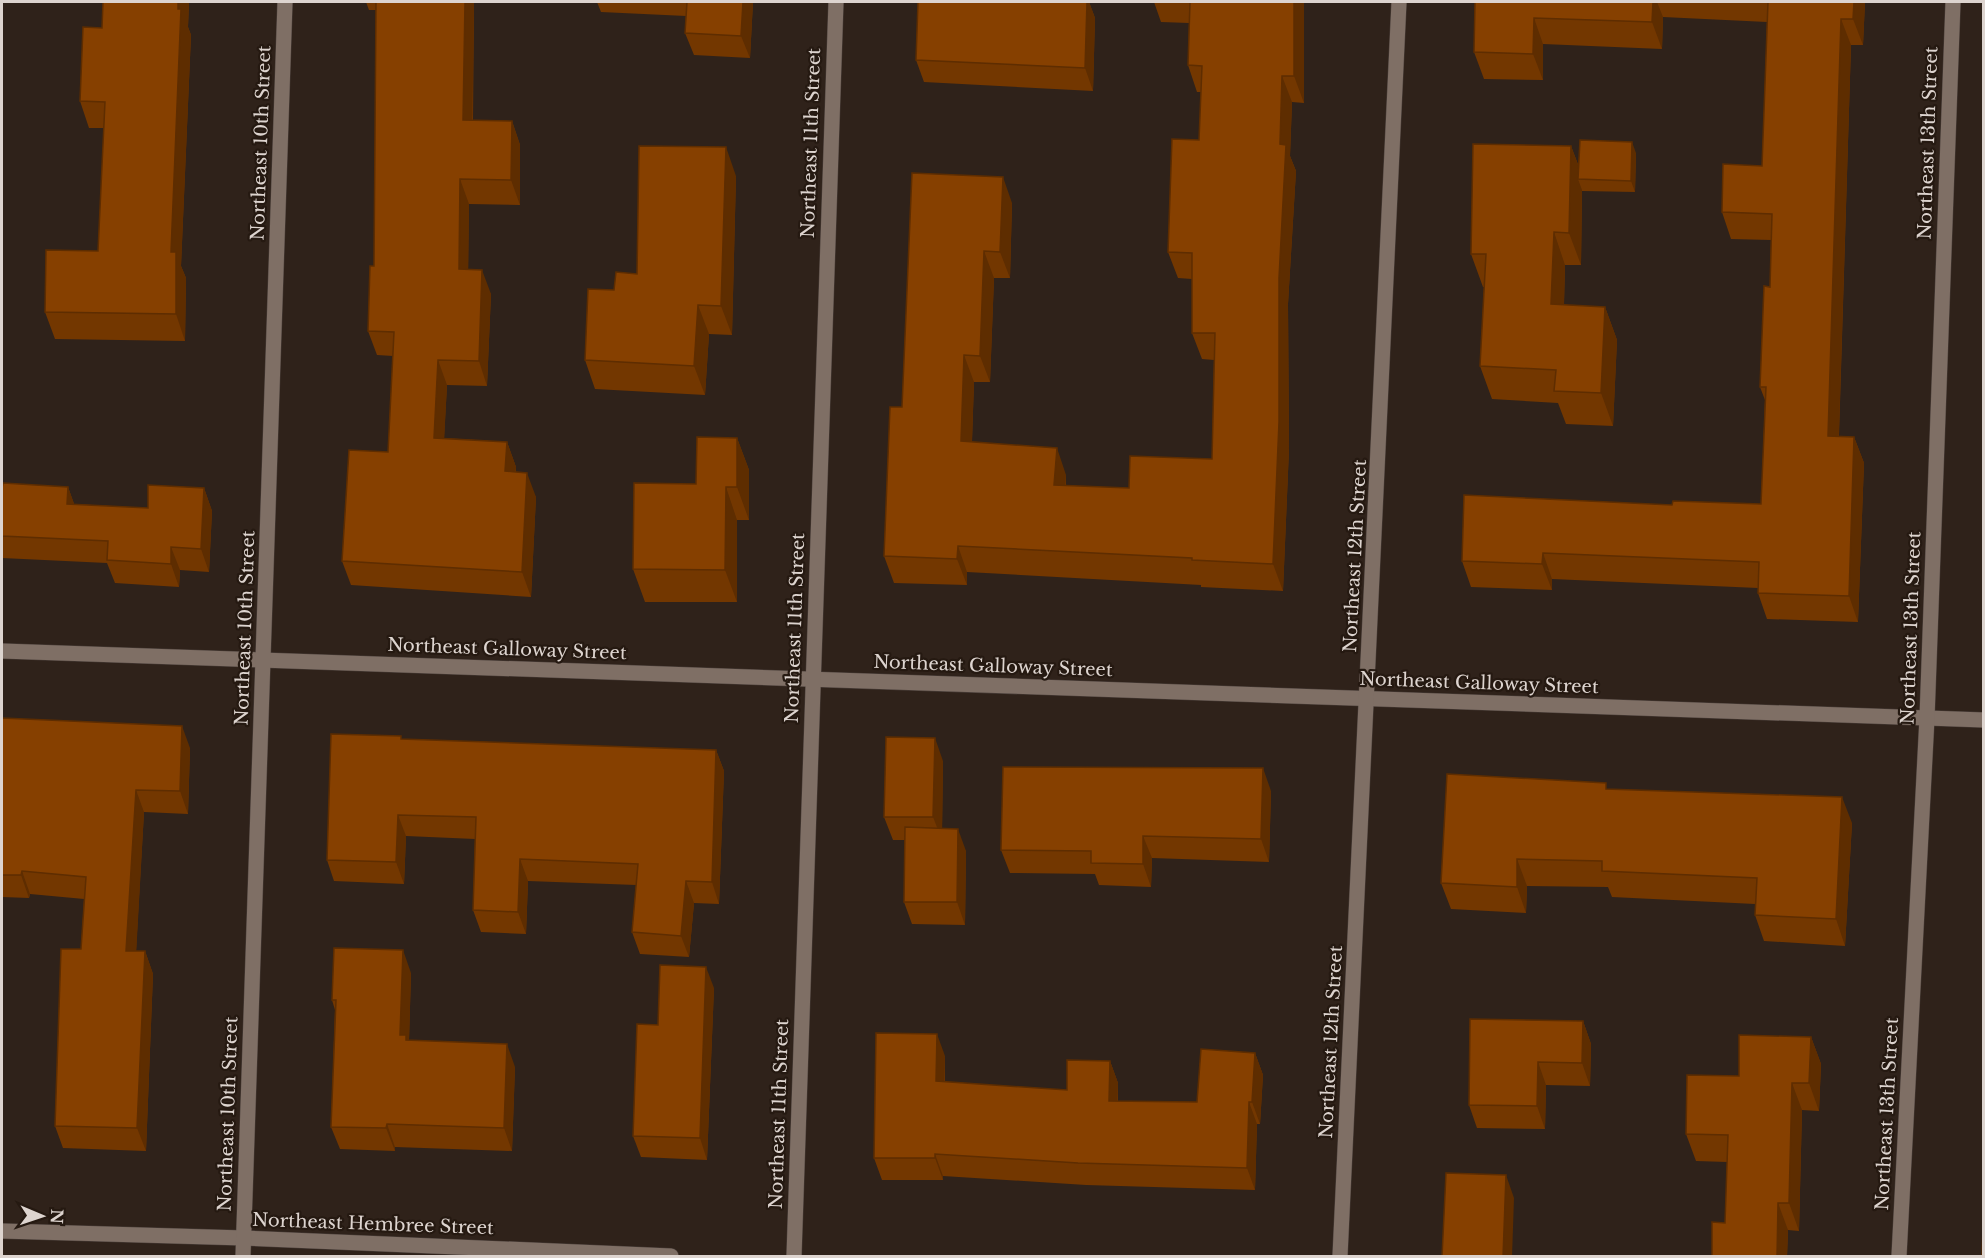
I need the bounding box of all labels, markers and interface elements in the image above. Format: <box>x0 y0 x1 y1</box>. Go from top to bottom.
street label: Northeast 10th Street <box>247 45 275 241</box>
street label: Northeast 13th Street <box>1914 46 1942 240</box>
street label: Northeast 11th Street <box>797 47 825 238</box>
street label: Northeast 12th Street <box>1339 459 1371 653</box>
street label: Northeast 10th Street <box>231 530 259 726</box>
street label: Northeast 13th Street <box>1897 531 1925 725</box>
street label: Northeast 11th Street <box>781 532 809 723</box>
street label: Northeast Galloway Street <box>387 634 627 664</box>
street label: Northeast Galloway Street <box>873 651 1113 681</box>
street label: Northeast Galloway Street <box>1359 668 1599 698</box>
street label: Northeast 12th Street <box>1315 945 1347 1139</box>
street label: Northeast 10th Street <box>214 1016 242 1212</box>
street label: Northeast 13th Street <box>1871 1017 1903 1211</box>
street label: Northeast 11th Street <box>765 1018 793 1209</box>
north arrow <box>12 1186 72 1246</box>
text: N <box>47 1209 67 1224</box>
street label: Northeast Hembree Street <box>252 1209 494 1239</box>

